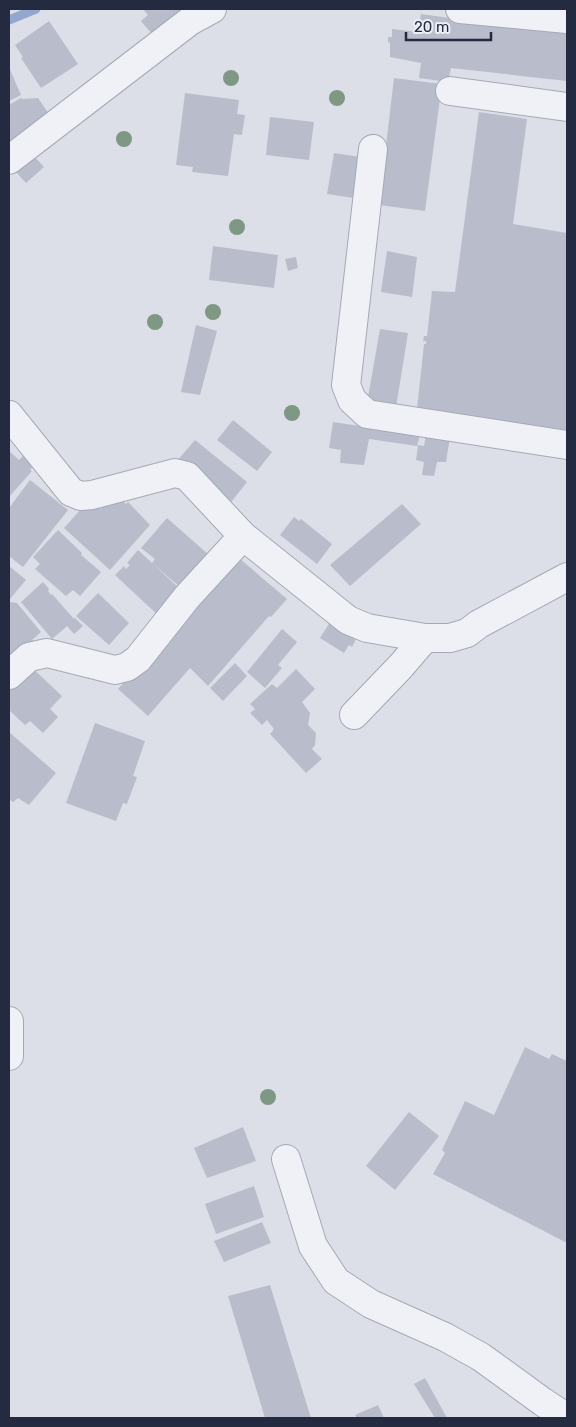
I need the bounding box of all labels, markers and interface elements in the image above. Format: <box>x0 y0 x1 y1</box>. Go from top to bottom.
scale bar <box>406 10 491 42</box>
text: 20 m <box>414 18 449 36</box>

